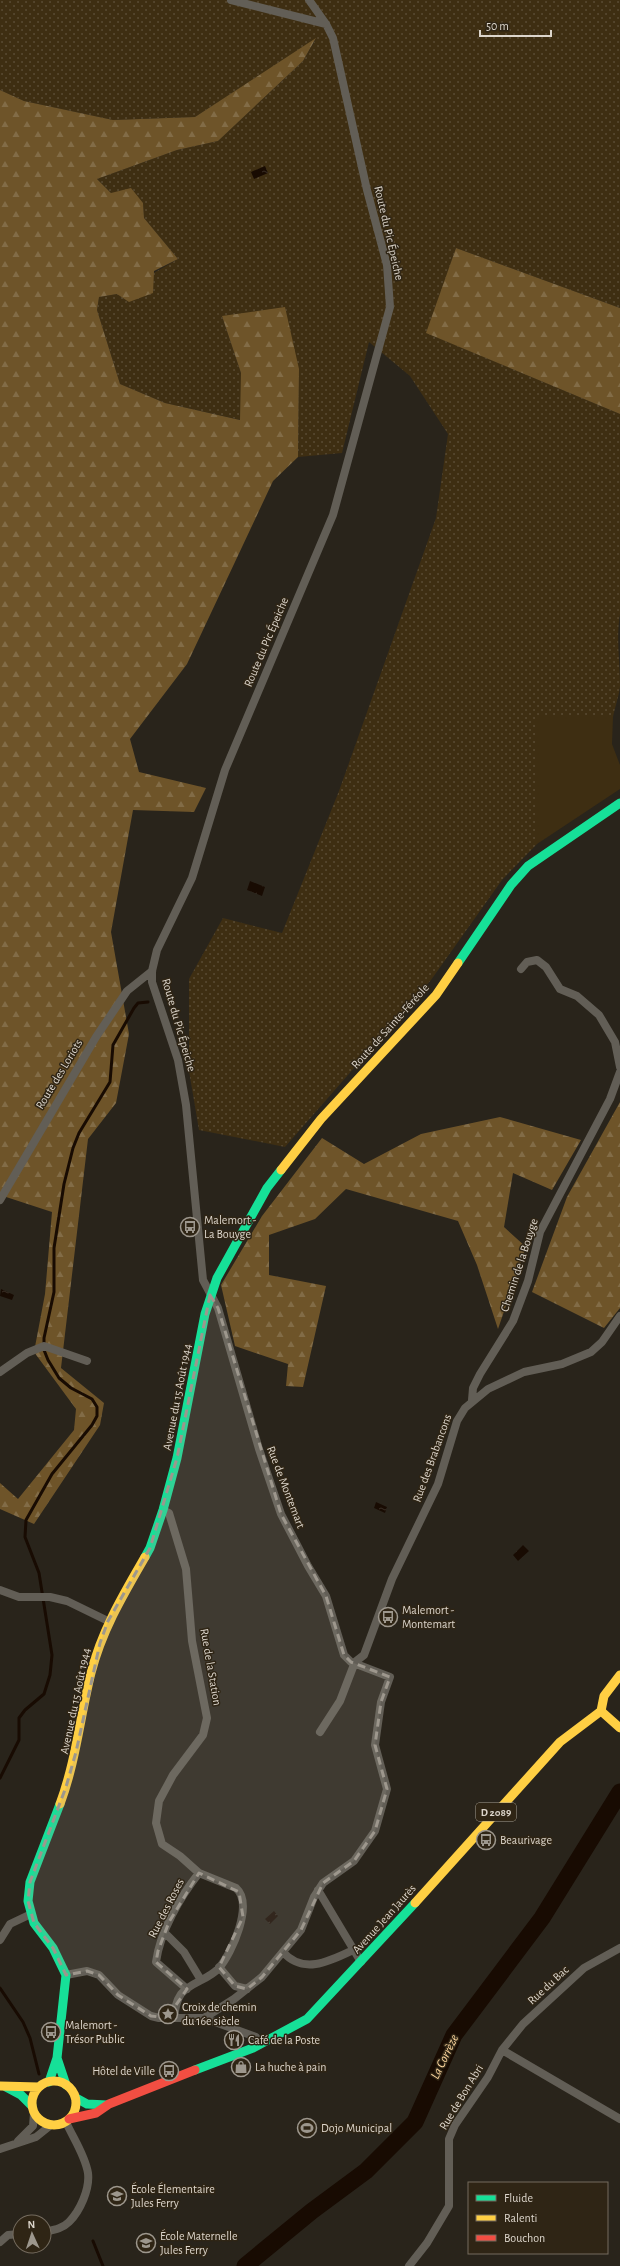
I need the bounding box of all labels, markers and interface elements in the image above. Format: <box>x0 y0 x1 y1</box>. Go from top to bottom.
scale bar <box>480 12 551 38</box>
text: 50 m <box>486 20 509 32</box>
street label: Route du Pic Épeiche <box>372 185 407 281</box>
street label: Route du Pic Épeiche <box>241 595 290 689</box>
street label: Route du Pic Épeiche <box>160 977 199 1073</box>
street label: Route de Sainte-Féréole <box>349 981 431 1071</box>
street label: Route des Loriots <box>33 1037 85 1111</box>
place label: Malemort - La Bouyge <box>204 1214 256 1241</box>
bus stop icon: Malemort - La Bouyge <box>179 1216 201 1238</box>
street label: Chemin de la Bouyge <box>498 1217 541 1313</box>
street label: Avenue du 15 Août 1944 <box>161 1343 193 1451</box>
street label: Rue des Brabancons <box>411 1412 453 1504</box>
street label: Rue de Montemart <box>265 1444 307 1530</box>
place label: Malemort - Montemart <box>402 1604 455 1630</box>
bus stop icon: Malemort - Montemart <box>377 1606 399 1628</box>
street label: Rue de la Station <box>198 1628 224 1706</box>
street label: Avenue du 15 Août 1944 <box>58 1647 92 1755</box>
road number: D 2089 <box>476 1803 516 1821</box>
bus stop icon: Beaurivage <box>475 1829 497 1851</box>
place label: Beaurivage <box>500 1834 552 1846</box>
street label: Rue des Roses <box>146 1876 186 1940</box>
street label: Avenue Jean Jaurès <box>350 1882 418 1956</box>
street label: Rue du Bac <box>525 1963 571 2007</box>
place label: Croix de chemin du 16e siècle <box>182 2001 257 2027</box>
place icon: Croix de chemin du 16e siècle <box>157 2003 179 2025</box>
place label: Malemort - Trésor Public <box>65 2019 125 2045</box>
bus stop icon: Malemort - Trésor Public <box>40 2021 62 2043</box>
restaurant icon: Café de la Poste <box>223 2029 245 2051</box>
water label: La Corrèze <box>429 2033 461 2081</box>
place label: Café de la Poste <box>248 2034 320 2046</box>
shop icon: La huche à pain <box>230 2056 252 2078</box>
bus stop icon: Hôtel de Ville <box>158 2060 180 2082</box>
place label: La huche à pain <box>255 2061 327 2073</box>
street label: Rue de Bon Abri <box>437 2062 485 2132</box>
place label: Hôtel de Ville <box>92 2065 155 2077</box>
sports icon: Dojo Municipal <box>296 2117 318 2139</box>
place label: Dojo Municipal <box>321 2122 392 2135</box>
place label: École Élementaire Jules Ferry <box>131 2182 215 2210</box>
legend <box>468 2182 608 2254</box>
school or university icon: École Élementaire Jules Ferry <box>106 2185 128 2207</box>
text: Fluide <box>504 2192 533 2204</box>
text: Ralenti <box>504 2212 537 2224</box>
north arrow <box>12 2214 52 2254</box>
text: N <box>27 2219 36 2230</box>
place label: École Maternelle Jules Ferry <box>160 2229 238 2257</box>
school or university icon: École Maternelle Jules Ferry <box>135 2232 157 2254</box>
text: Bouchon <box>504 2232 545 2244</box>

